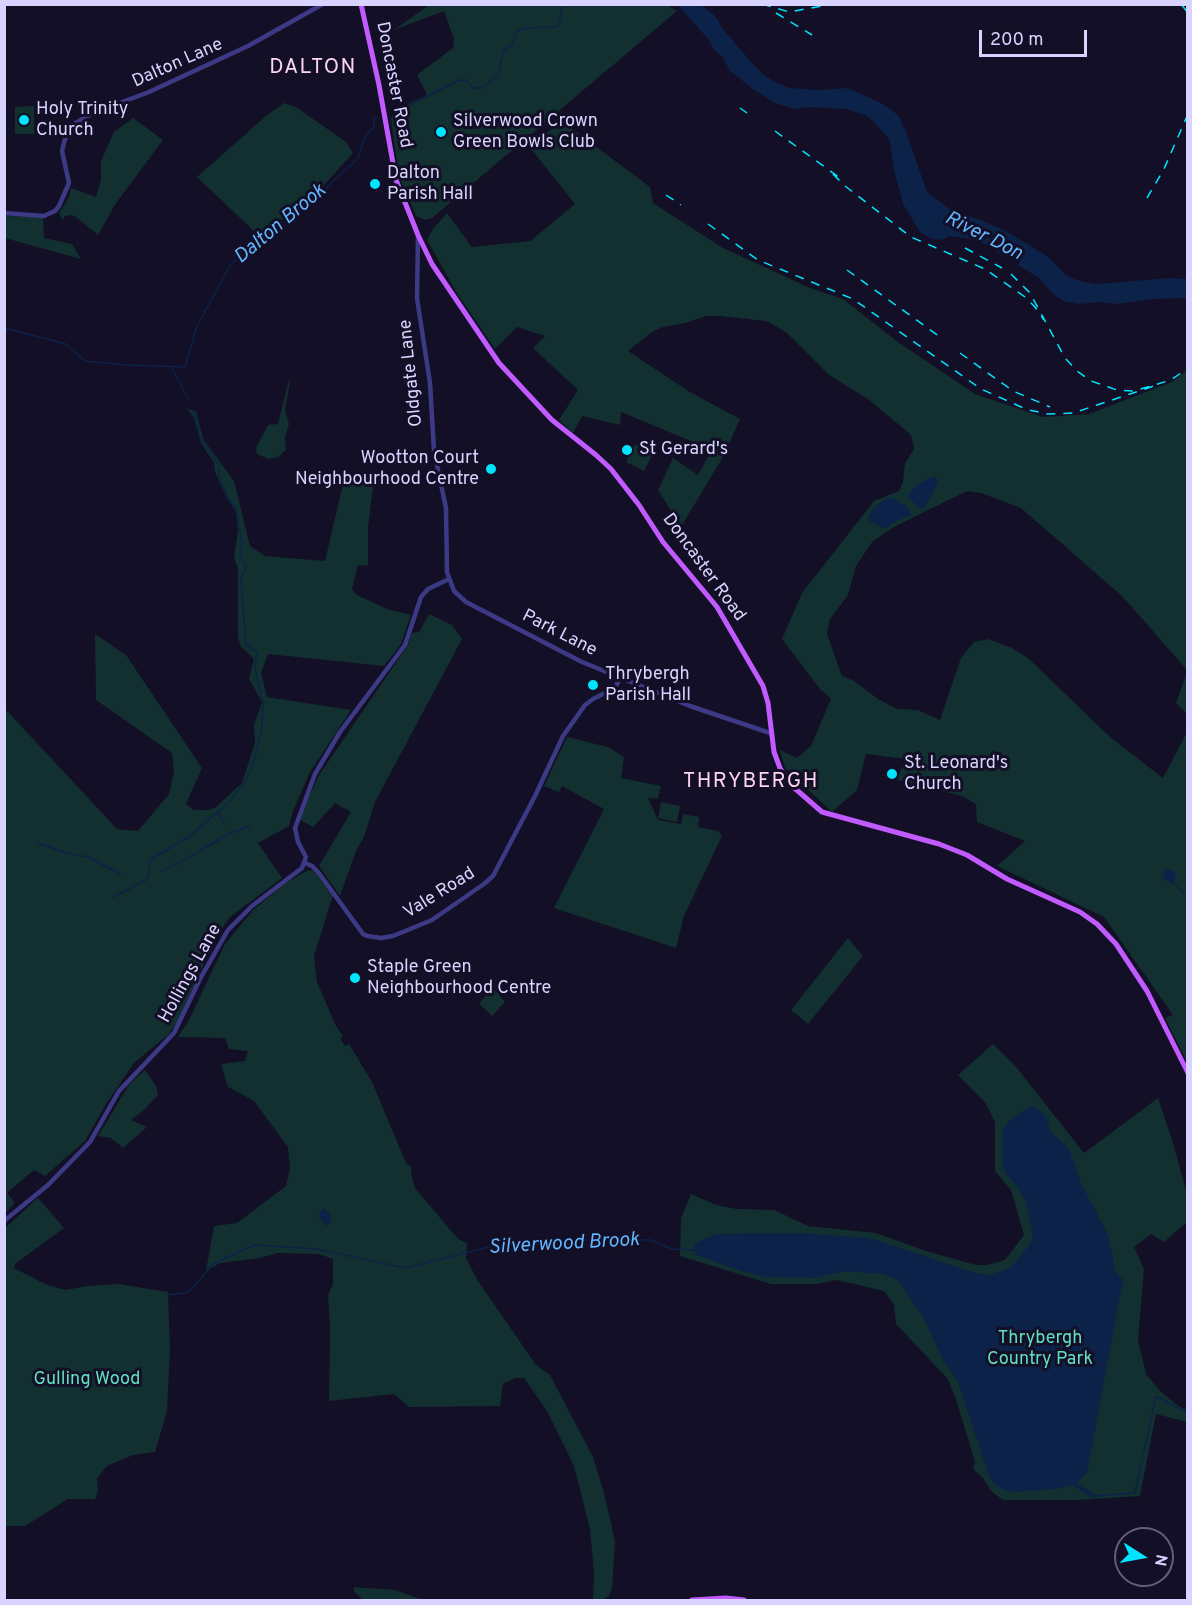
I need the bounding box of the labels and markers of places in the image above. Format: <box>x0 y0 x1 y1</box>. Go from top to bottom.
place label: Holy Trinity Church <box>36 99 128 142</box>
place label: Silverwood Crown Green Bowls Club <box>453 111 598 154</box>
marker: Holy Trinity Church <box>17 113 31 127</box>
marker: Silverwood Crown Green Bowls Club <box>434 125 448 139</box>
place label: Dalton Parish Hall <box>387 163 473 206</box>
marker: Dalton Parish Hall <box>368 177 382 191</box>
place label: St Gerard's <box>639 439 728 461</box>
marker: St Gerard's <box>620 443 634 457</box>
place label: Wootton Court Neighbourhood Centre <box>295 448 479 490</box>
marker: Wootton Court Neighbourhood Centre <box>484 462 498 476</box>
place label: Thrybergh Parish Hall <box>605 664 691 706</box>
marker: Thrybergh Parish Hall <box>586 678 600 692</box>
place label: St. Leonard's Church <box>904 753 1008 795</box>
marker: St. Leonard's Church <box>885 767 899 781</box>
place label: Staple Green Neighbourhood Centre <box>367 957 551 1000</box>
marker: Staple Green Neighbourhood Centre <box>348 971 362 985</box>

